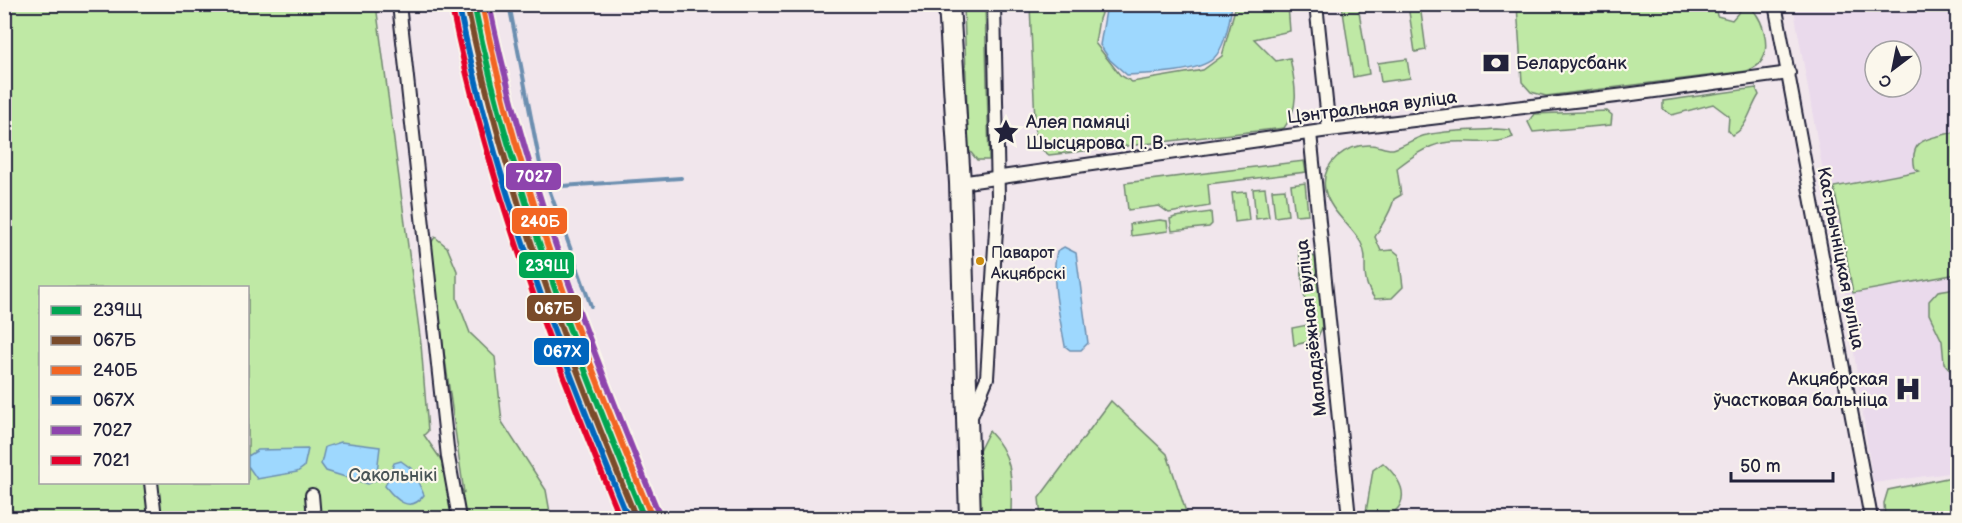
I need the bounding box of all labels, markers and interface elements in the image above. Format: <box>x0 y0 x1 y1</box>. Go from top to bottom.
north arrow <box>1863 39 1923 99</box>
bank icon: Беларусбанк <box>1481 48 1511 78</box>
place label: Беларусбанк <box>1516 53 1627 74</box>
text: С <box>1876 69 1896 91</box>
street label: Цэнтральная вуліца <box>1286 87 1458 128</box>
place label: Алея памяці Шысцярова П. В. <box>1025 112 1167 154</box>
place icon: Алея памяці Шысцярова П. В. <box>991 117 1021 147</box>
line badge: 7027 <box>505 162 562 191</box>
street label: Кастрычніцкая вуліца <box>1813 165 1869 351</box>
text: 7027 <box>516 168 553 187</box>
line badge: 240Б <box>511 207 568 235</box>
text: 240Б <box>520 213 561 232</box>
street label: Маладзёжная вуліца <box>1292 238 1331 417</box>
place label: Паварот Акцябрскі <box>990 244 1066 284</box>
line badge: 239Щ <box>518 251 575 279</box>
marker: Паварот Акцябрскі <box>974 255 986 267</box>
text: 239Щ <box>525 257 569 276</box>
legend <box>39 286 249 484</box>
line badge: 067Б <box>526 294 582 322</box>
text: 239Щ <box>93 300 142 321</box>
text: 067Б <box>534 300 575 319</box>
text: 067Б <box>93 330 136 351</box>
line badge: 067Х <box>533 337 590 366</box>
text: 067Х <box>543 343 581 362</box>
text: 240Б <box>93 360 138 381</box>
place label: Акцябрская ўчастковая бальніца <box>1713 369 1888 411</box>
hospital icon: Акцябрская ўчастковая бальніца <box>1893 374 1923 404</box>
text: 067Х <box>93 390 134 411</box>
text: 7027 <box>93 420 132 441</box>
scale bar <box>1731 445 1833 483</box>
text: 7021 <box>93 450 130 471</box>
text: 50 m <box>1740 456 1781 477</box>
park label: Сакольнікі <box>348 465 438 486</box>

